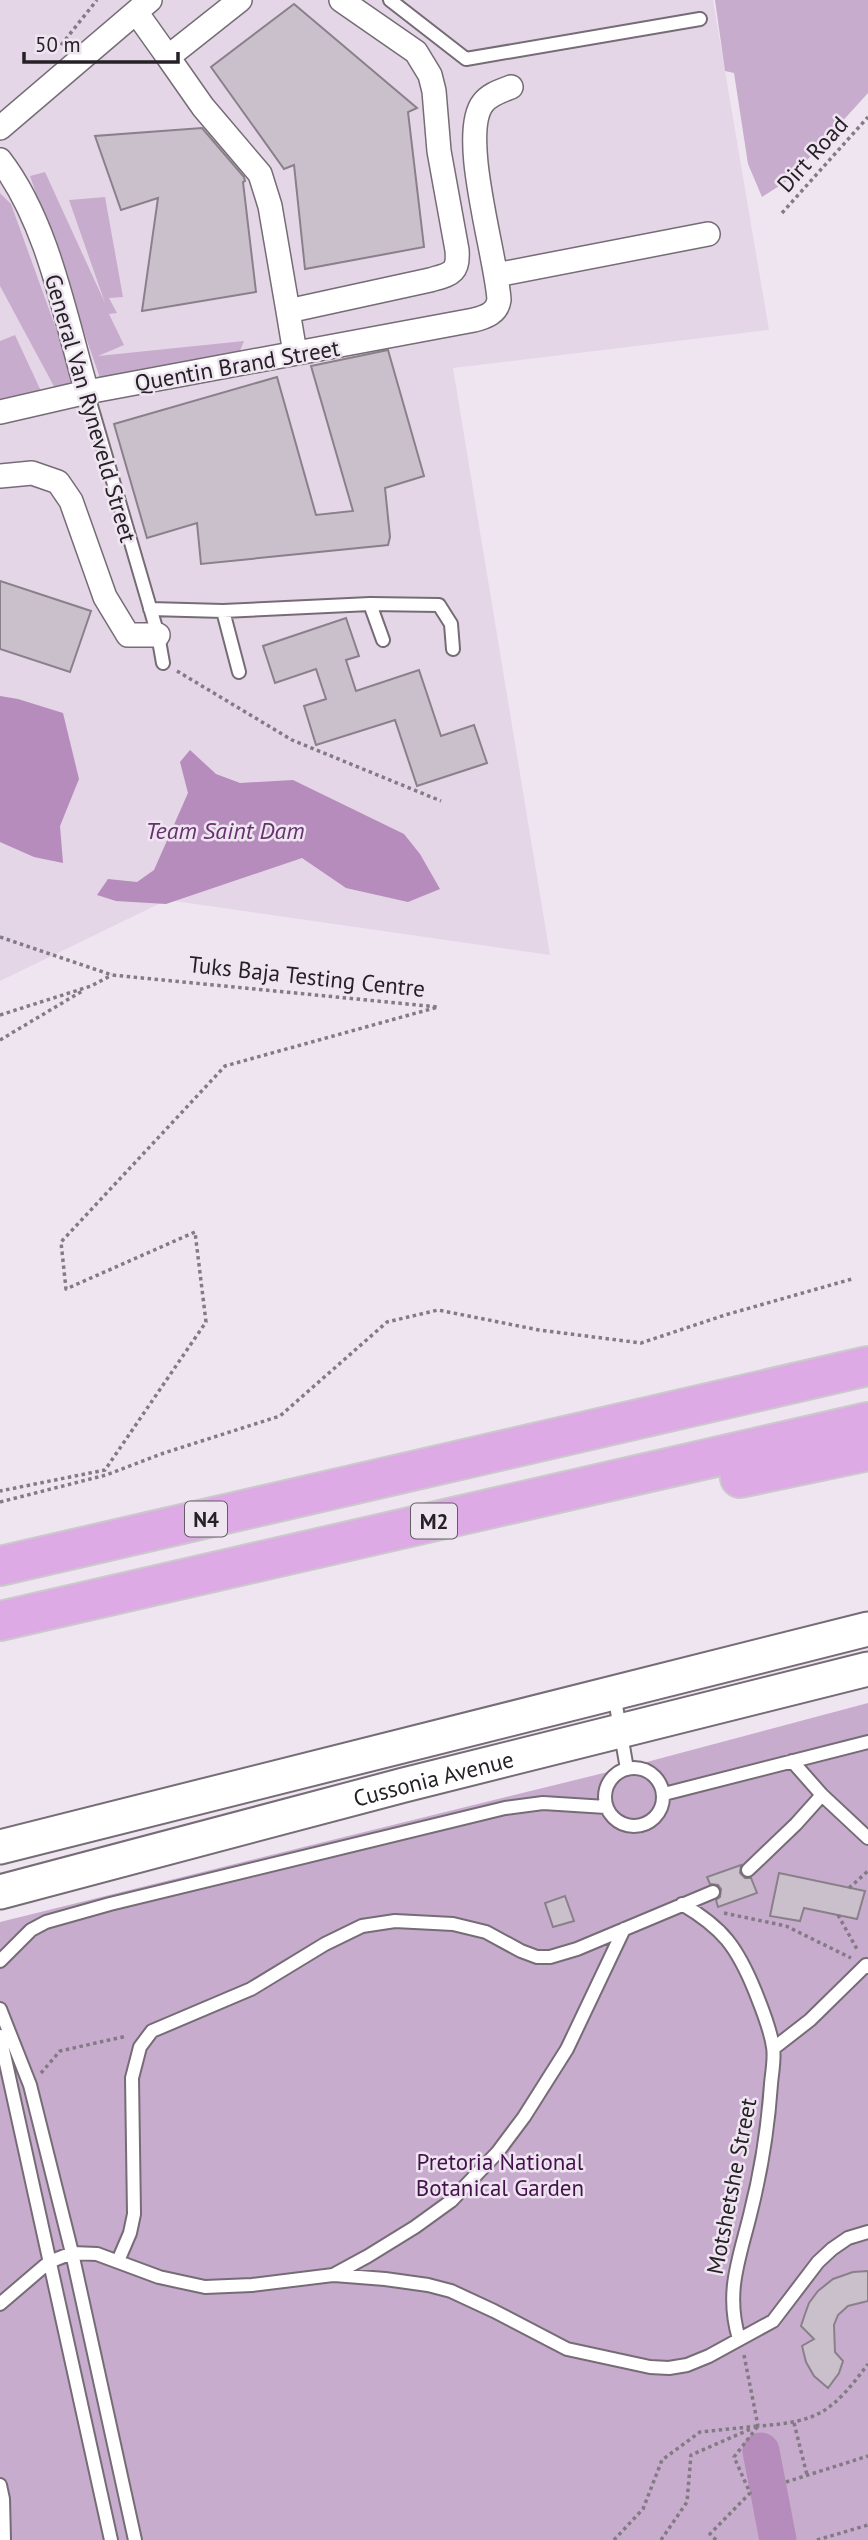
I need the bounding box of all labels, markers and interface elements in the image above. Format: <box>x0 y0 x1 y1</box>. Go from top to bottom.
scale bar <box>24 21 178 65</box>
text: 50 m <box>35 31 81 58</box>
street label: Dirt Road <box>770 110 854 198</box>
street label: General Van Ryneveld Street <box>39 271 143 545</box>
street label: Quentin Brand Street <box>132 333 342 397</box>
water label: Team Saint Dam <box>145 815 305 846</box>
street label: Tuks Baja Testing Centre <box>187 949 427 1003</box>
road number: N4 <box>185 1502 227 1536</box>
road number: M2 <box>411 1504 457 1538</box>
street label: Cussonia Avenue <box>350 1744 516 1812</box>
street label: Motshetshe Street <box>700 2095 762 2277</box>
park label: Pretoria National Botanical Garden <box>416 2147 584 2202</box>

